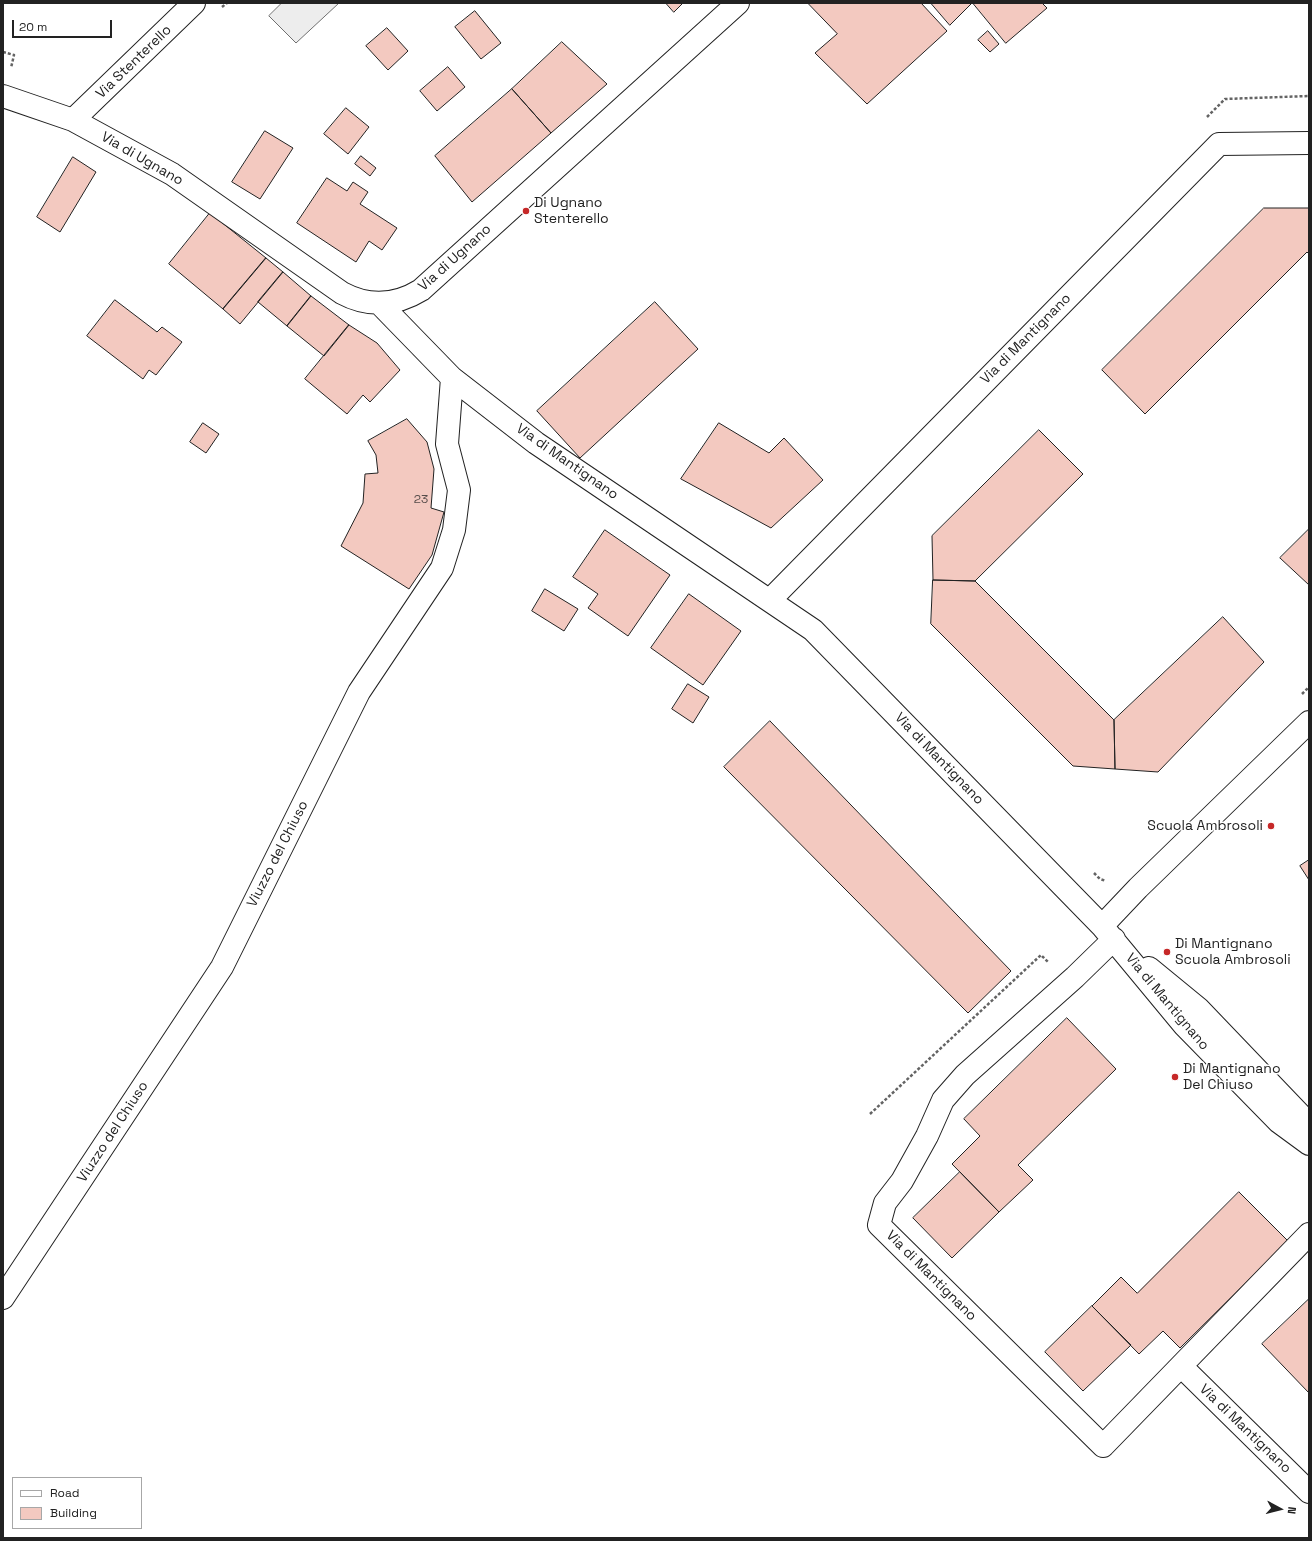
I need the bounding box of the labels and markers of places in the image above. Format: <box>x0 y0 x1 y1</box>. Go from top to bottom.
place label: Di Ugnano Stenterello <box>534 195 609 228</box>
marker: Di Ugnano Stenterello <box>521 206 531 216</box>
place label: Scuola Ambrosoli <box>1147 818 1263 834</box>
marker: Scuola Ambrosoli <box>1266 821 1276 831</box>
place label: Di Mantignano Scuola Ambrosoli <box>1175 936 1291 968</box>
marker: Di Mantignano Scuola Ambrosoli <box>1162 947 1172 957</box>
place label: Di Mantignano Del Chiuso <box>1183 1061 1281 1094</box>
marker: Di Mantignano Del Chiuso <box>1170 1072 1180 1082</box>

